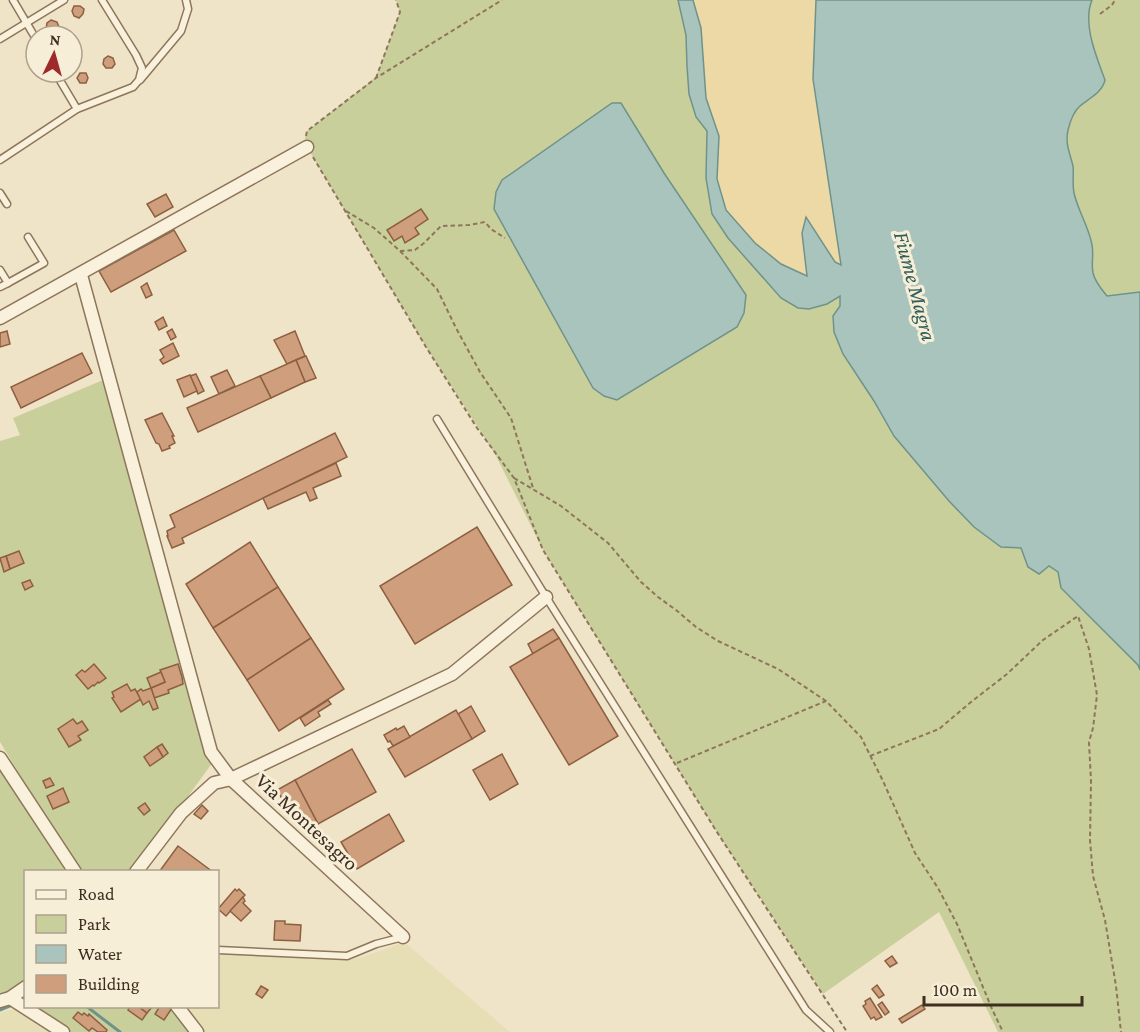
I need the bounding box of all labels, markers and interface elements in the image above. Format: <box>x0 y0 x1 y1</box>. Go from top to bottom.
north arrow <box>24 24 84 84</box>
text: N <box>49 31 62 49</box>
water label: Fiume Magra <box>889 229 942 344</box>
street label: Via Montesagro <box>251 768 363 876</box>
legend <box>24 870 219 1008</box>
text: Road <box>78 884 115 904</box>
text: Park <box>78 914 110 934</box>
text: Water <box>78 944 123 964</box>
scale bar <box>924 969 1082 1007</box>
text: Building <box>78 974 140 994</box>
text: 100 m <box>933 980 978 1000</box>

